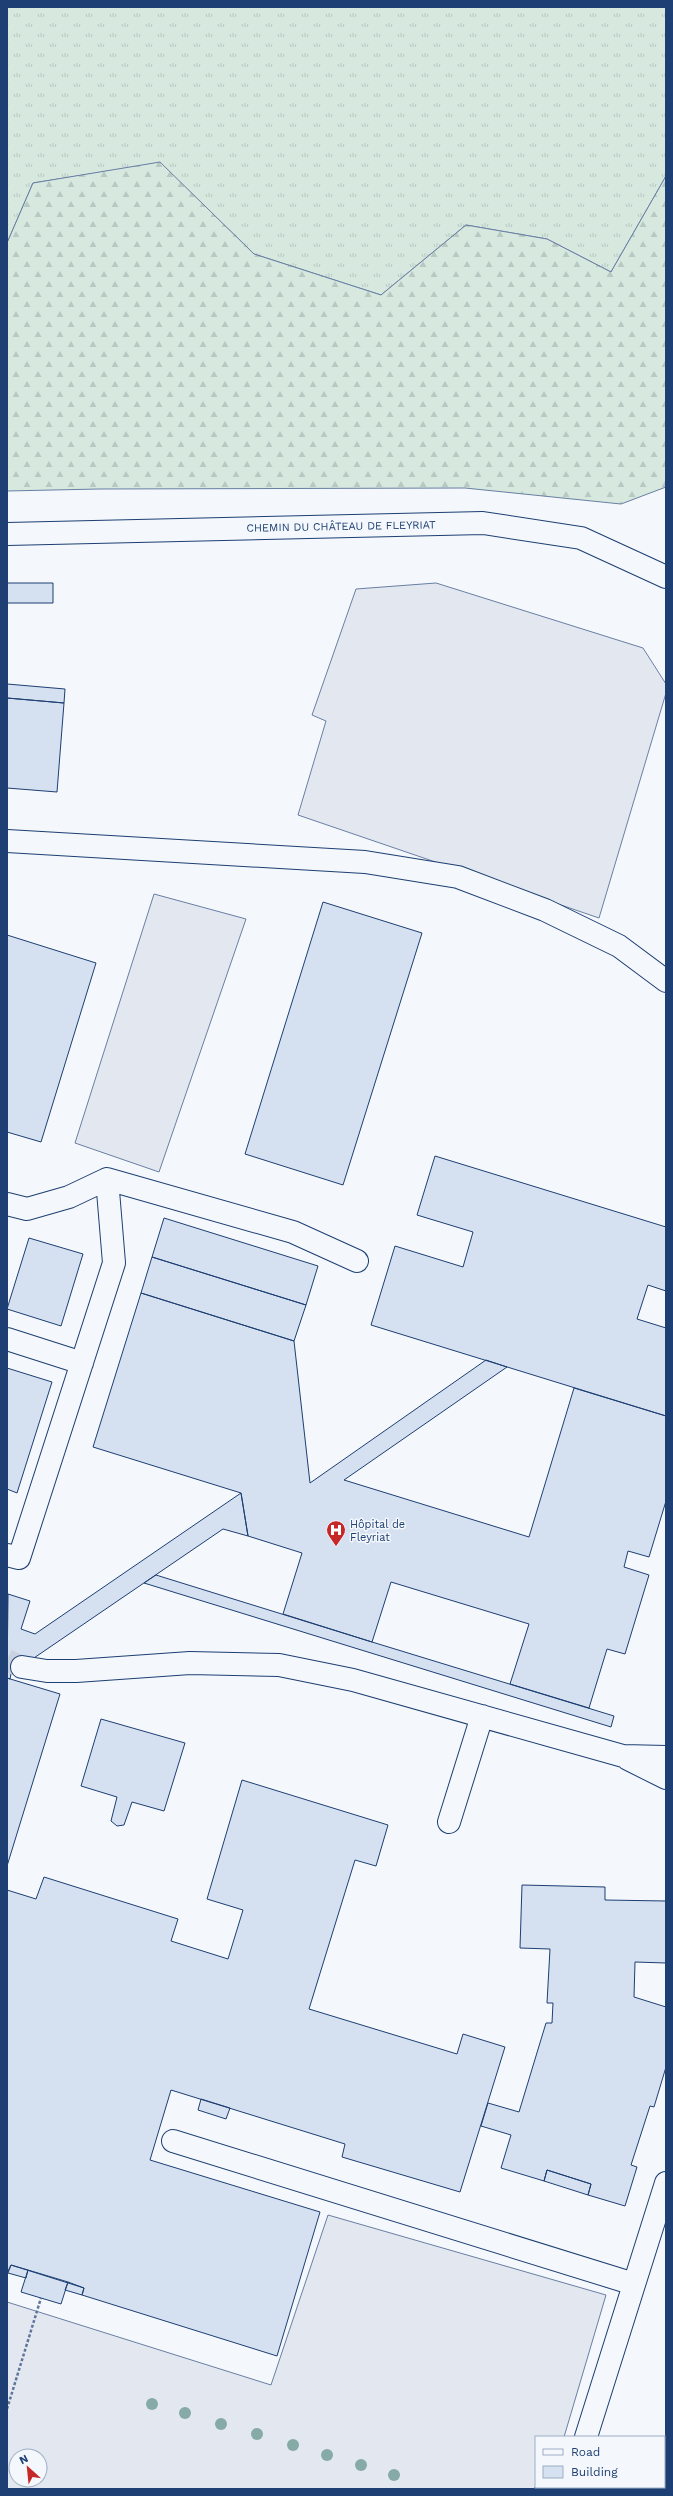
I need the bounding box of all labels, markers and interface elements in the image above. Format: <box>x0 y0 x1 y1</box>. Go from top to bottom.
street label: CHEMIN DU CHÂTEAU DE FLEYRIAT <box>246 517 436 535</box>
place label: Hôpital de Fleyriat <box>350 1518 405 1544</box>
hospital icon: Hôpital de Fleyriat <box>325 1519 347 1547</box>
legend <box>535 2436 665 2488</box>
text: Road <box>571 2445 600 2459</box>
north arrow <box>8 2448 48 2488</box>
text: N <box>17 2452 30 2467</box>
text: Building <box>571 2465 618 2479</box>

